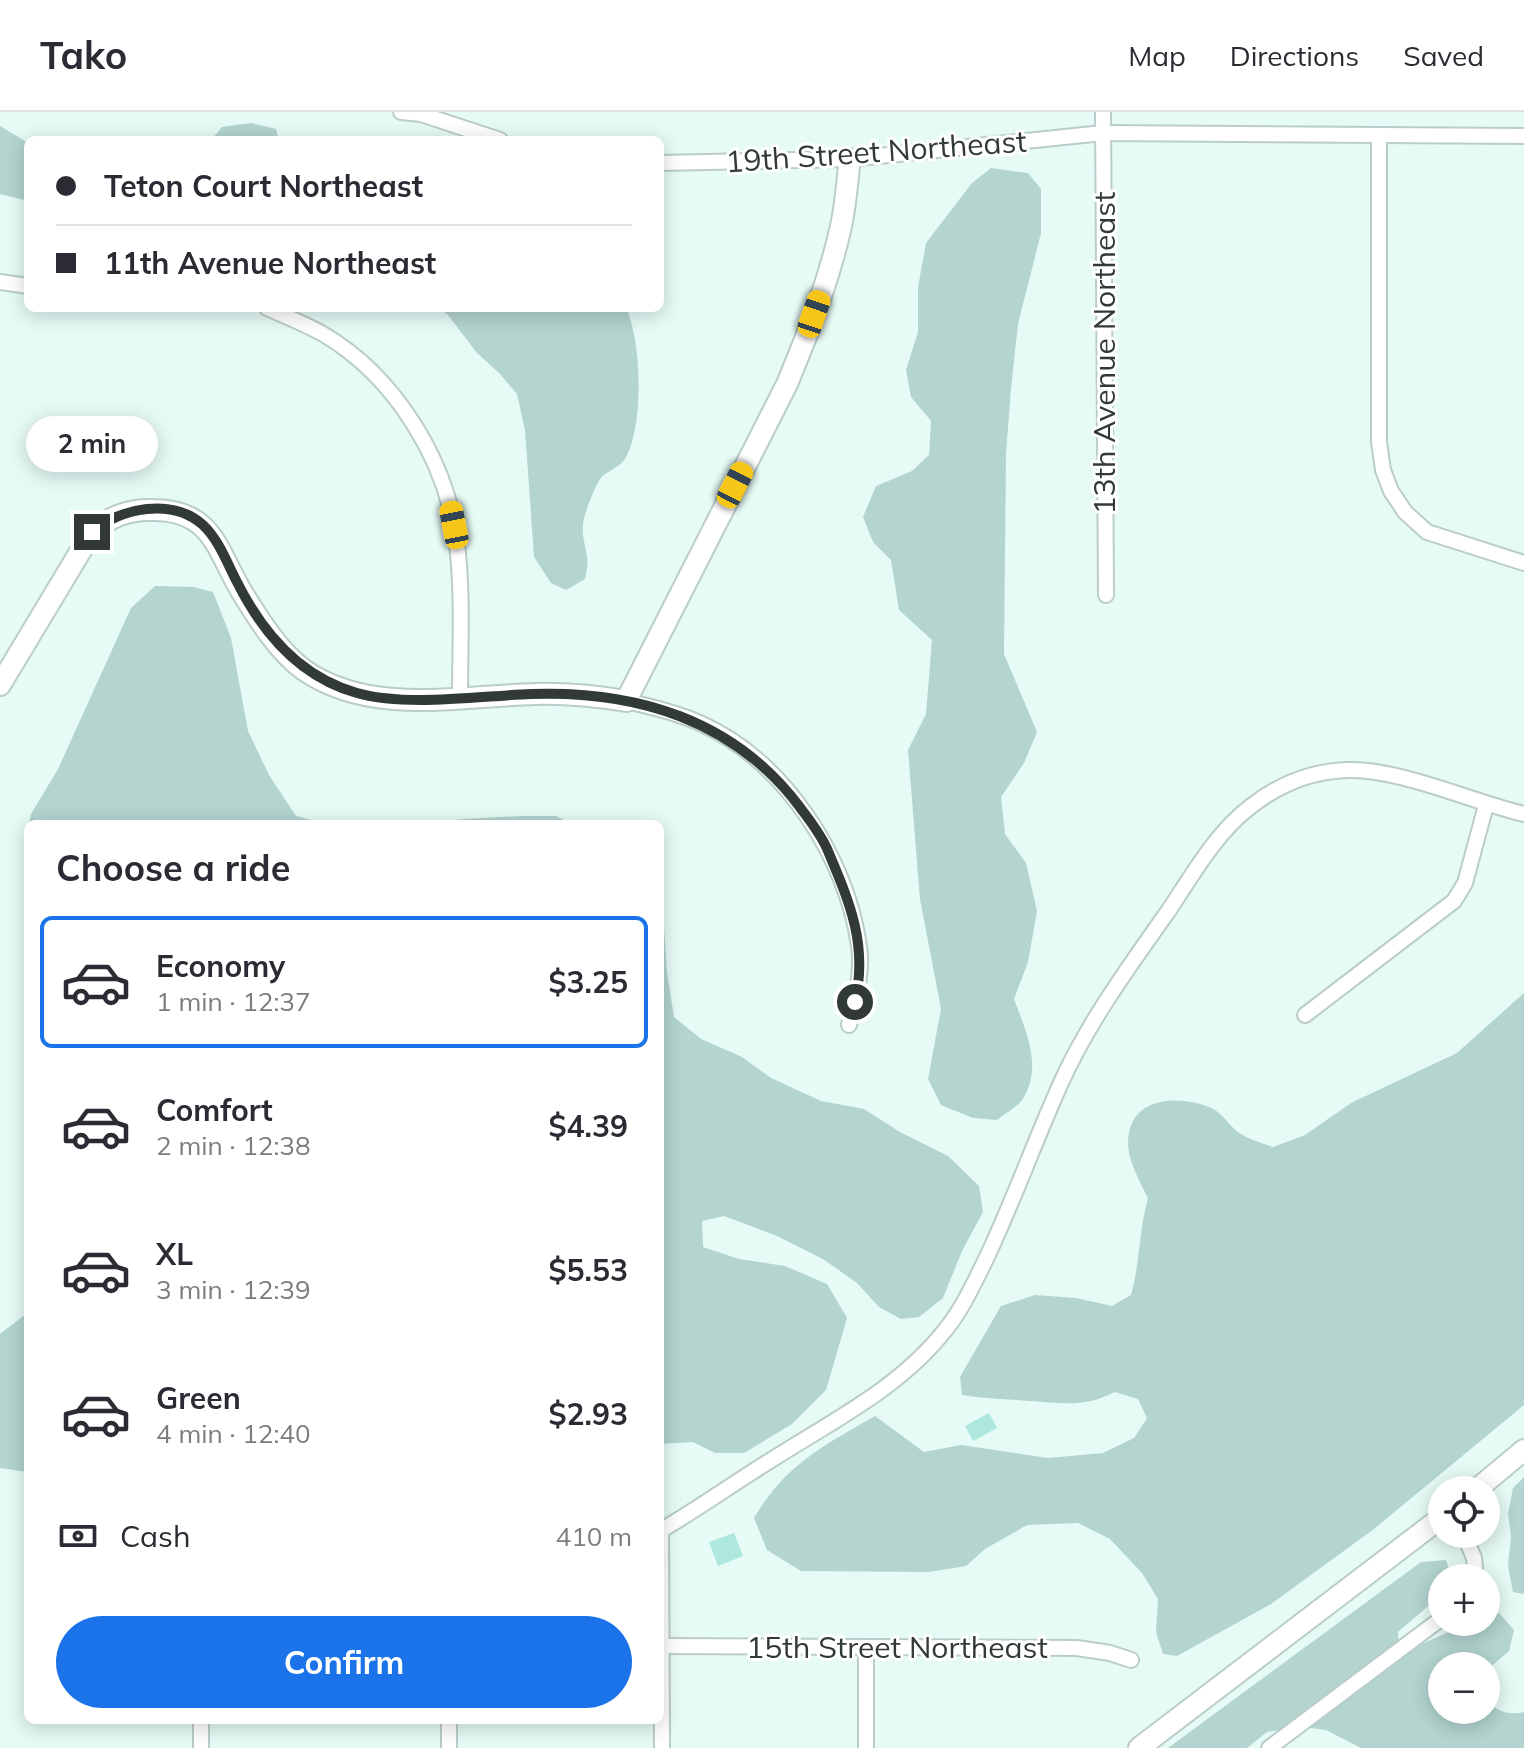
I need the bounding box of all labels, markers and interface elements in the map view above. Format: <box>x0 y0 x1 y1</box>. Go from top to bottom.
text: Tako <box>40 31 127 79</box>
text: Map <box>1128 38 1186 73</box>
text: Directions <box>1230 38 1359 73</box>
text: Saved <box>1403 38 1484 73</box>
street label: 19th Street Northeast <box>724 122 1028 180</box>
text: Teton Court Northeast <box>104 167 423 205</box>
street label: 13th Avenue Northeast <box>1085 191 1123 515</box>
text: 11th Avenue Northeast <box>104 244 436 282</box>
car <box>795 287 833 341</box>
callout: 2 min <box>26 416 158 472</box>
text: 2 min <box>58 427 126 460</box>
car <box>713 458 757 512</box>
car <box>438 499 470 551</box>
route end <box>74 514 110 550</box>
text: Choose a ride <box>56 845 290 890</box>
icon: car <box>60 946 132 1018</box>
text: Economy <box>156 947 285 985</box>
text: $3.25 <box>549 963 628 1001</box>
route start <box>837 984 873 1020</box>
text: 1 min · 12:37 <box>156 985 311 1018</box>
icon: car <box>60 1090 132 1162</box>
text: Comfort <box>156 1091 273 1129</box>
text: $4.39 <box>549 1107 628 1145</box>
text: 2 min · 12:38 <box>156 1129 311 1162</box>
icon: car <box>60 1234 132 1306</box>
text: XL <box>156 1235 193 1273</box>
text: $5.53 <box>549 1251 628 1289</box>
text: 3 min · 12:39 <box>156 1273 311 1306</box>
icon: car <box>60 1378 132 1450</box>
text: Green <box>156 1379 241 1417</box>
text: $2.93 <box>549 1395 628 1433</box>
text: 4 min · 12:40 <box>156 1417 311 1450</box>
map controls <box>1428 1476 1500 1724</box>
button: locate <box>1428 1476 1500 1548</box>
icon: cash <box>56 1514 100 1558</box>
text: Cash <box>120 1517 191 1555</box>
text: 410 m <box>556 1520 632 1553</box>
button: + <box>1428 1564 1500 1636</box>
button: Confirm <box>56 1616 632 1708</box>
street label: 15th Street Northeast <box>746 1628 1048 1666</box>
button: − <box>1428 1652 1500 1724</box>

